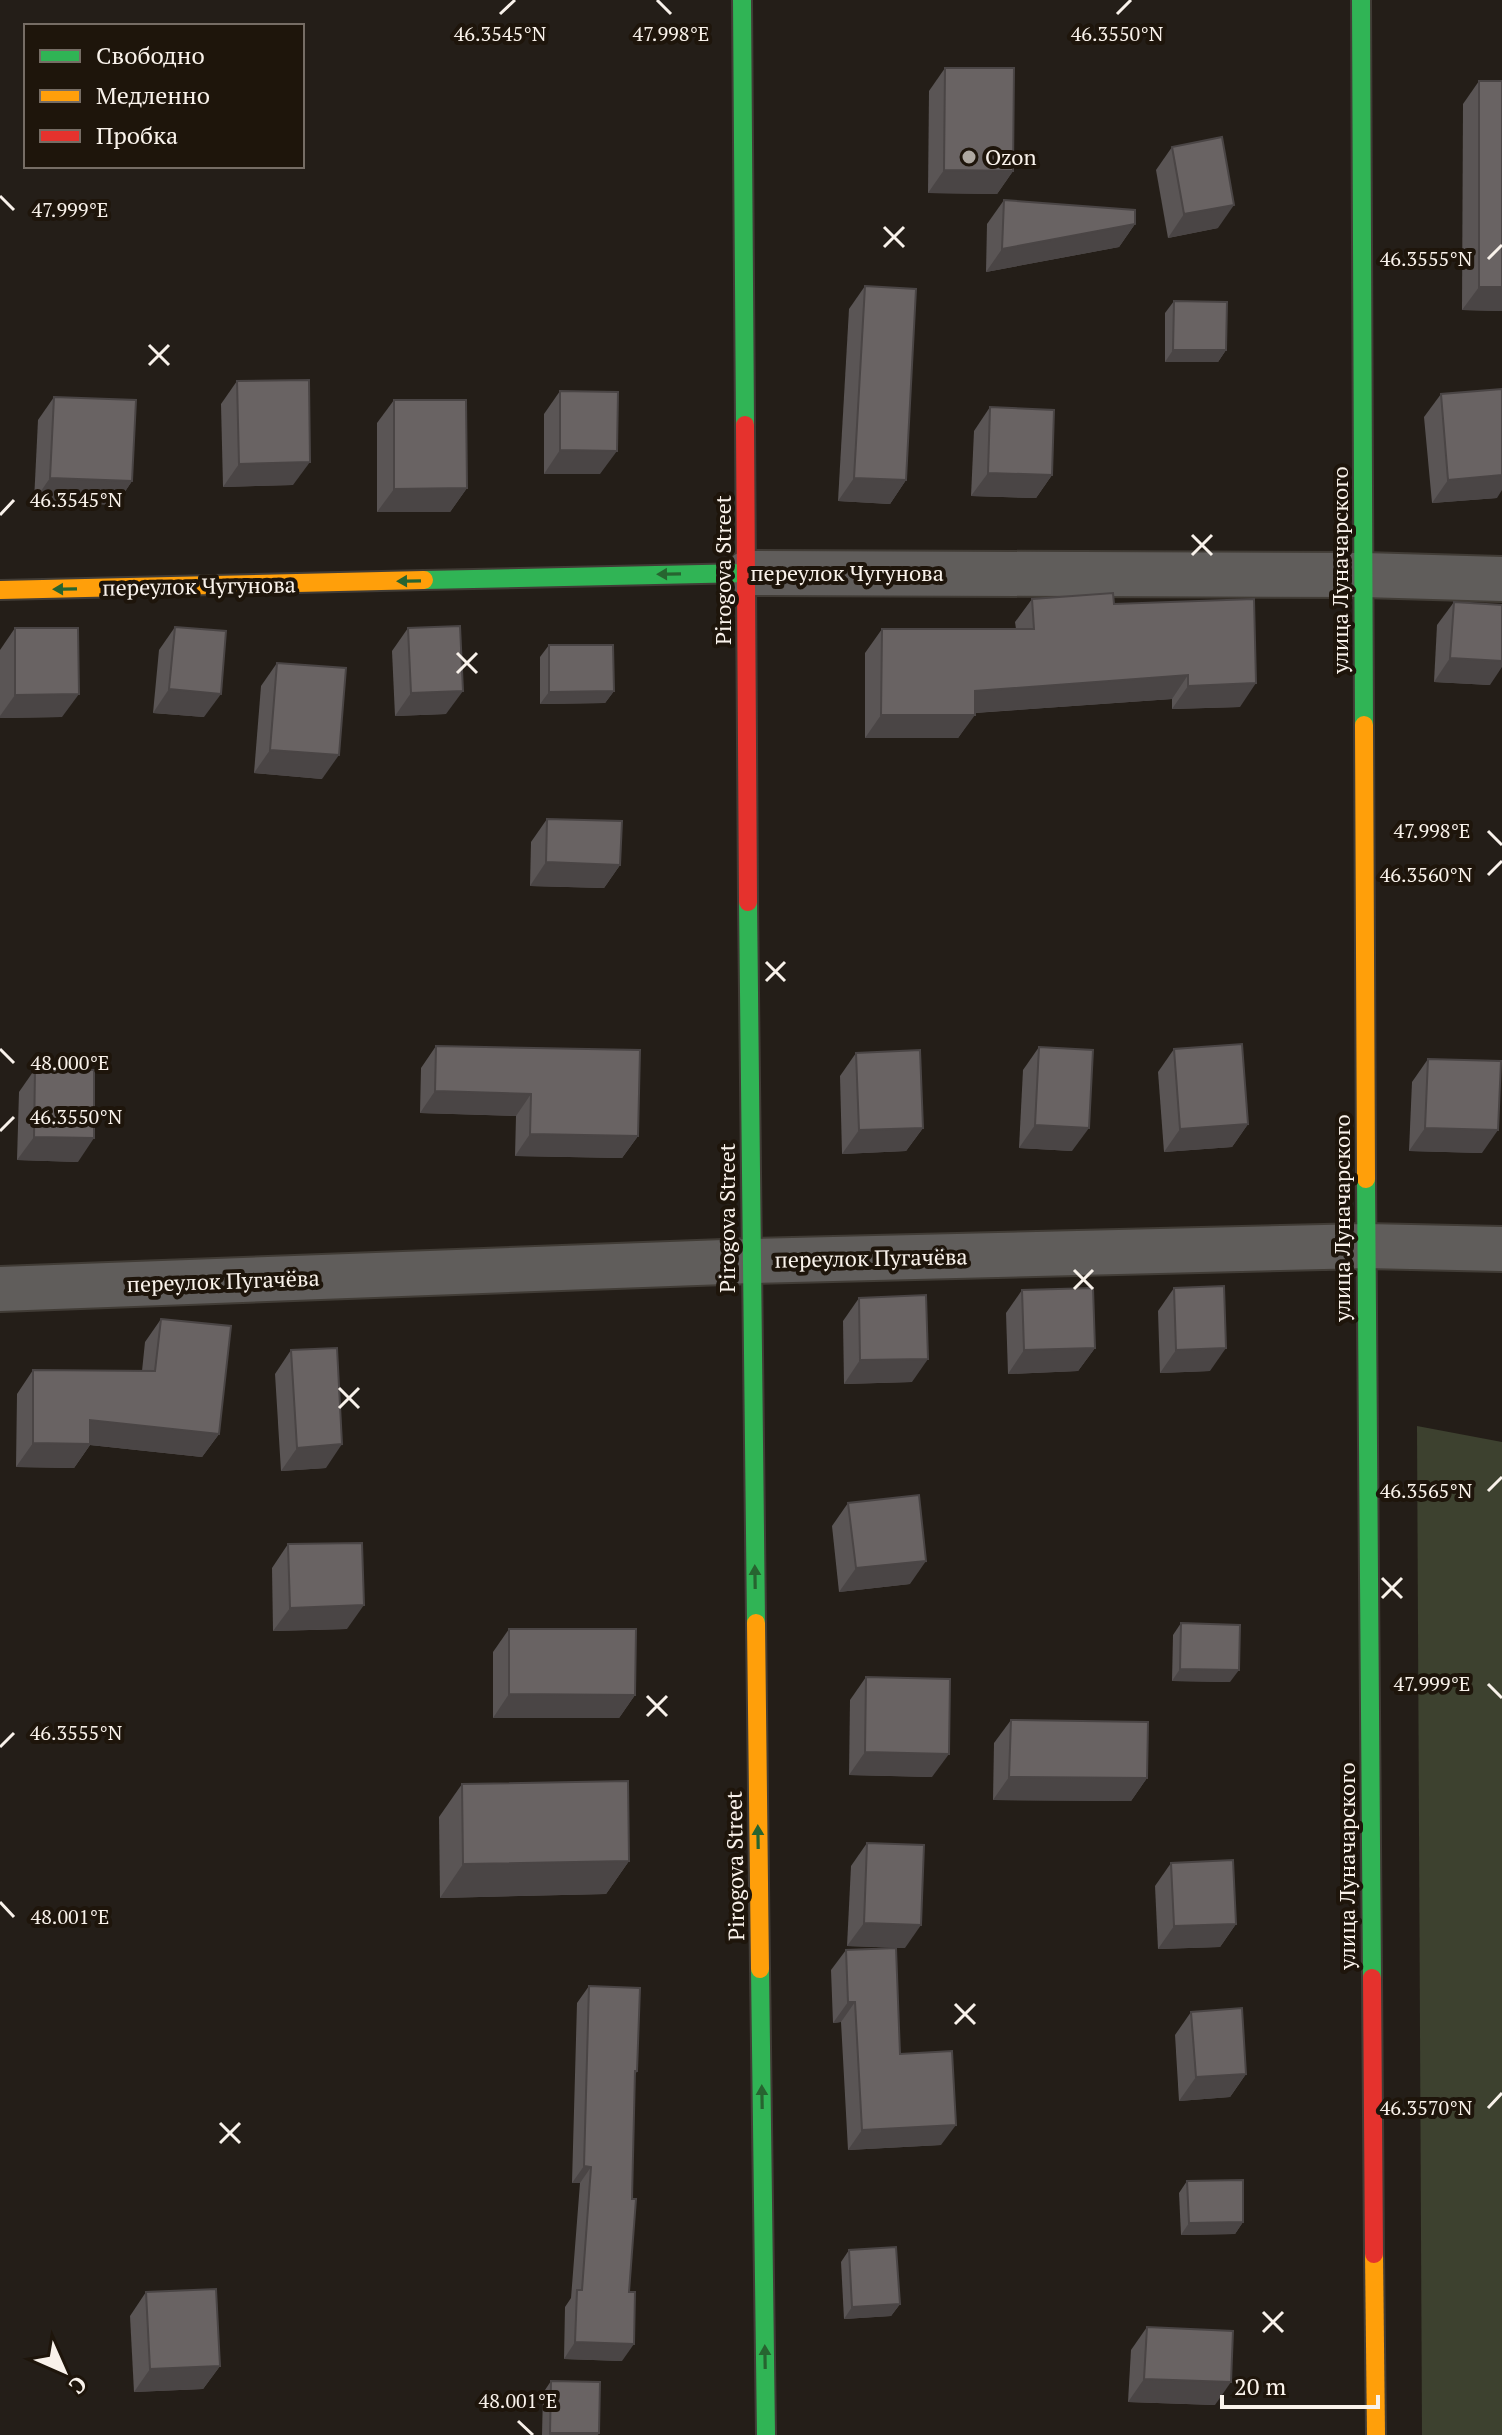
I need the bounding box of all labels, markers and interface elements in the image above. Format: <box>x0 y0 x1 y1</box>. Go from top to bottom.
text: 46.3545°N <box>454 20 547 47</box>
text: 47.998°E <box>633 20 710 47</box>
text: 46.3550°N <box>1071 20 1164 47</box>
legend <box>24 24 304 168</box>
text: Свободно <box>96 39 205 71</box>
text: Медленно <box>96 79 210 111</box>
text: Пробка <box>96 119 178 151</box>
place label: Ozon <box>985 142 1037 171</box>
marker: Ozon <box>960 148 978 166</box>
text: 47.999°E <box>32 196 109 223</box>
text: 46.3555°N <box>1380 245 1473 272</box>
street label: улица Луначарского <box>1325 466 1354 675</box>
text: 46.3545°N <box>30 486 123 513</box>
street label: Pirogova Street <box>708 495 737 645</box>
street label: переулок Чугунова <box>750 558 944 587</box>
one-way arrow <box>656 568 681 581</box>
street label: переулок Чугунова <box>102 569 296 602</box>
one-way arrow <box>396 574 421 587</box>
one-way arrow <box>52 583 77 595</box>
text: 47.998°E <box>1394 817 1471 844</box>
text: 46.3560°N <box>1380 861 1473 888</box>
text: 48.000°E <box>31 1049 110 1076</box>
text: 46.3550°N <box>30 1103 123 1130</box>
street label: улица Луначарского <box>1327 1114 1356 1323</box>
street label: Pirogova Street <box>712 1143 741 1293</box>
street label: переулок Пугачёва <box>774 1241 968 1274</box>
street label: переулок Пугачёва <box>126 1263 320 1298</box>
text: 46.3565°N <box>1380 1477 1473 1504</box>
one-way arrow <box>749 1564 761 1589</box>
text: 47.999°E <box>1394 1670 1471 1697</box>
text: 46.3555°N <box>30 1719 123 1746</box>
street label: улица Луначарского <box>1332 1762 1361 1971</box>
street label: Pirogova Street <box>719 1791 750 1941</box>
one-way arrow <box>752 1824 765 1849</box>
text: 48.001°E <box>31 1903 110 1930</box>
one-way arrow <box>756 2084 768 2109</box>
text: 46.3570°N <box>1380 2094 1473 2121</box>
north arrow <box>24 2331 104 2411</box>
one-way arrow <box>759 2344 771 2369</box>
scale bar <box>1222 2359 1378 2409</box>
text: С <box>63 2370 94 2401</box>
text: 20 m <box>1234 2370 1286 2402</box>
text: 48.001°E <box>479 2387 558 2414</box>

